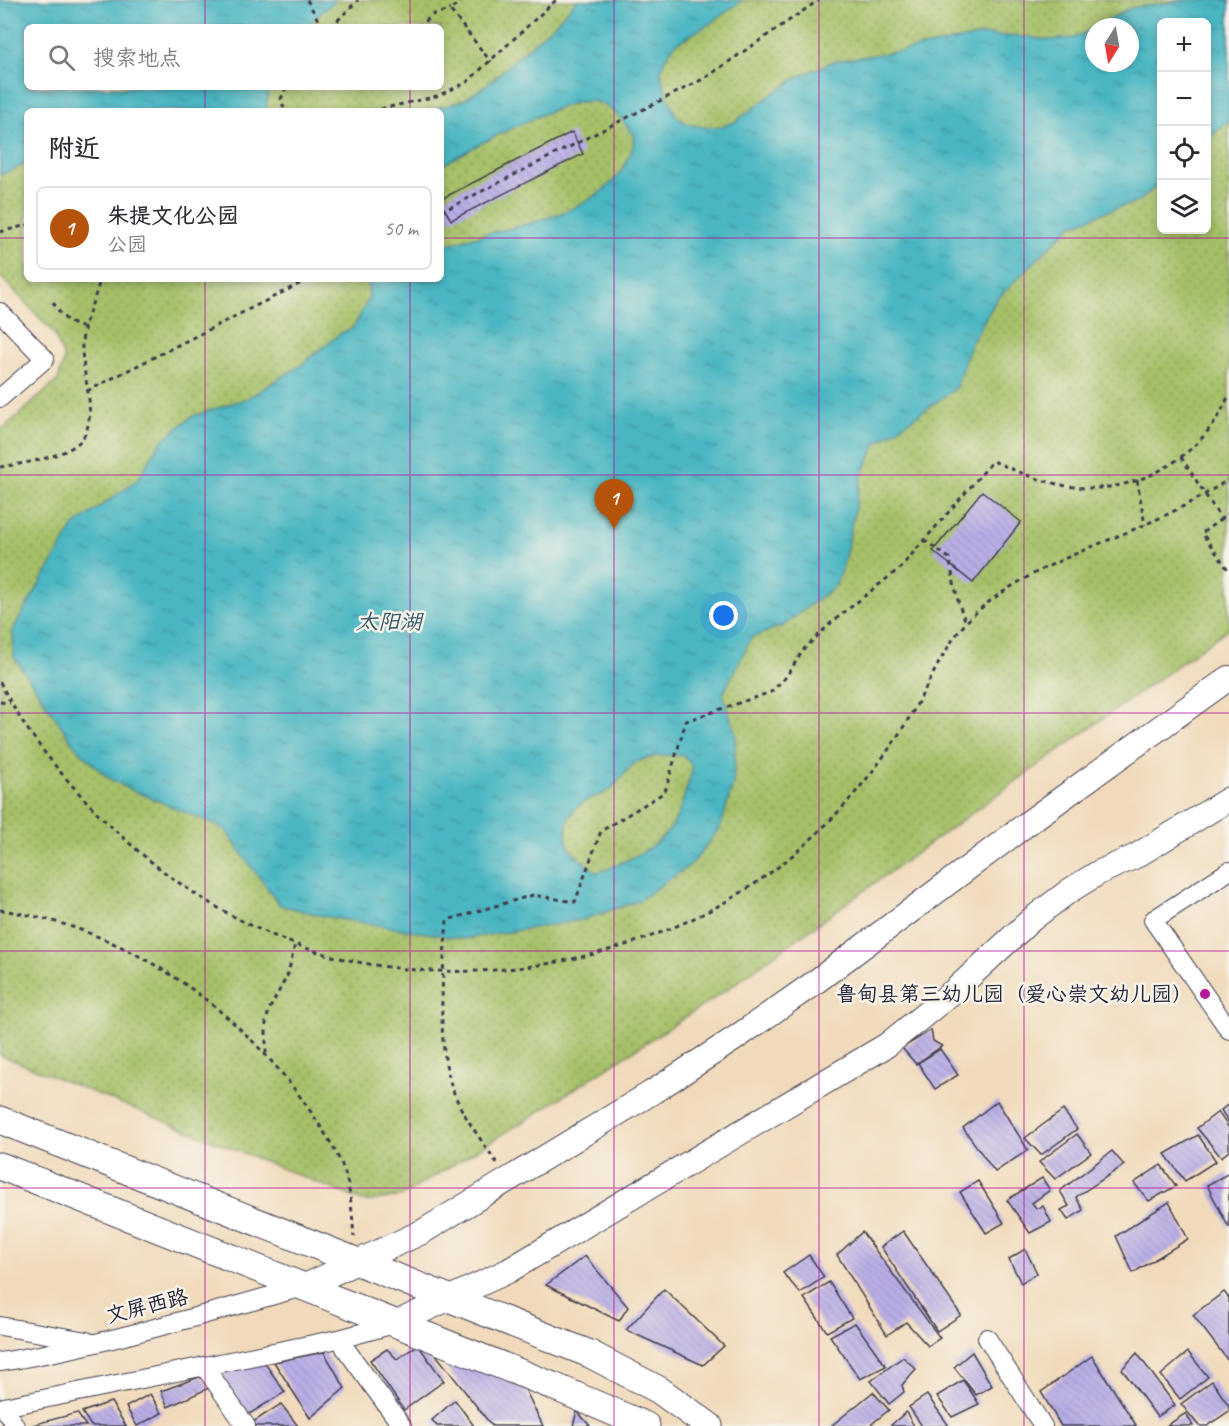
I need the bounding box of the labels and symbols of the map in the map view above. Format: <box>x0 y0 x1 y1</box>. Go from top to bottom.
north arrow <box>1085 18 1139 72</box>
pin: 1 <box>594 480 634 529</box>
your location <box>709 601 738 630</box>
water label: 太阳湖 <box>356 608 424 636</box>
place label: 鲁甸县第三幼儿园（爱心崇文幼儿园） <box>836 981 1193 1007</box>
marker: 鲁甸县第三幼儿园（爱心崇文幼儿园） <box>1198 987 1212 1001</box>
street label: 文屏西路 <box>103 1283 191 1329</box>

